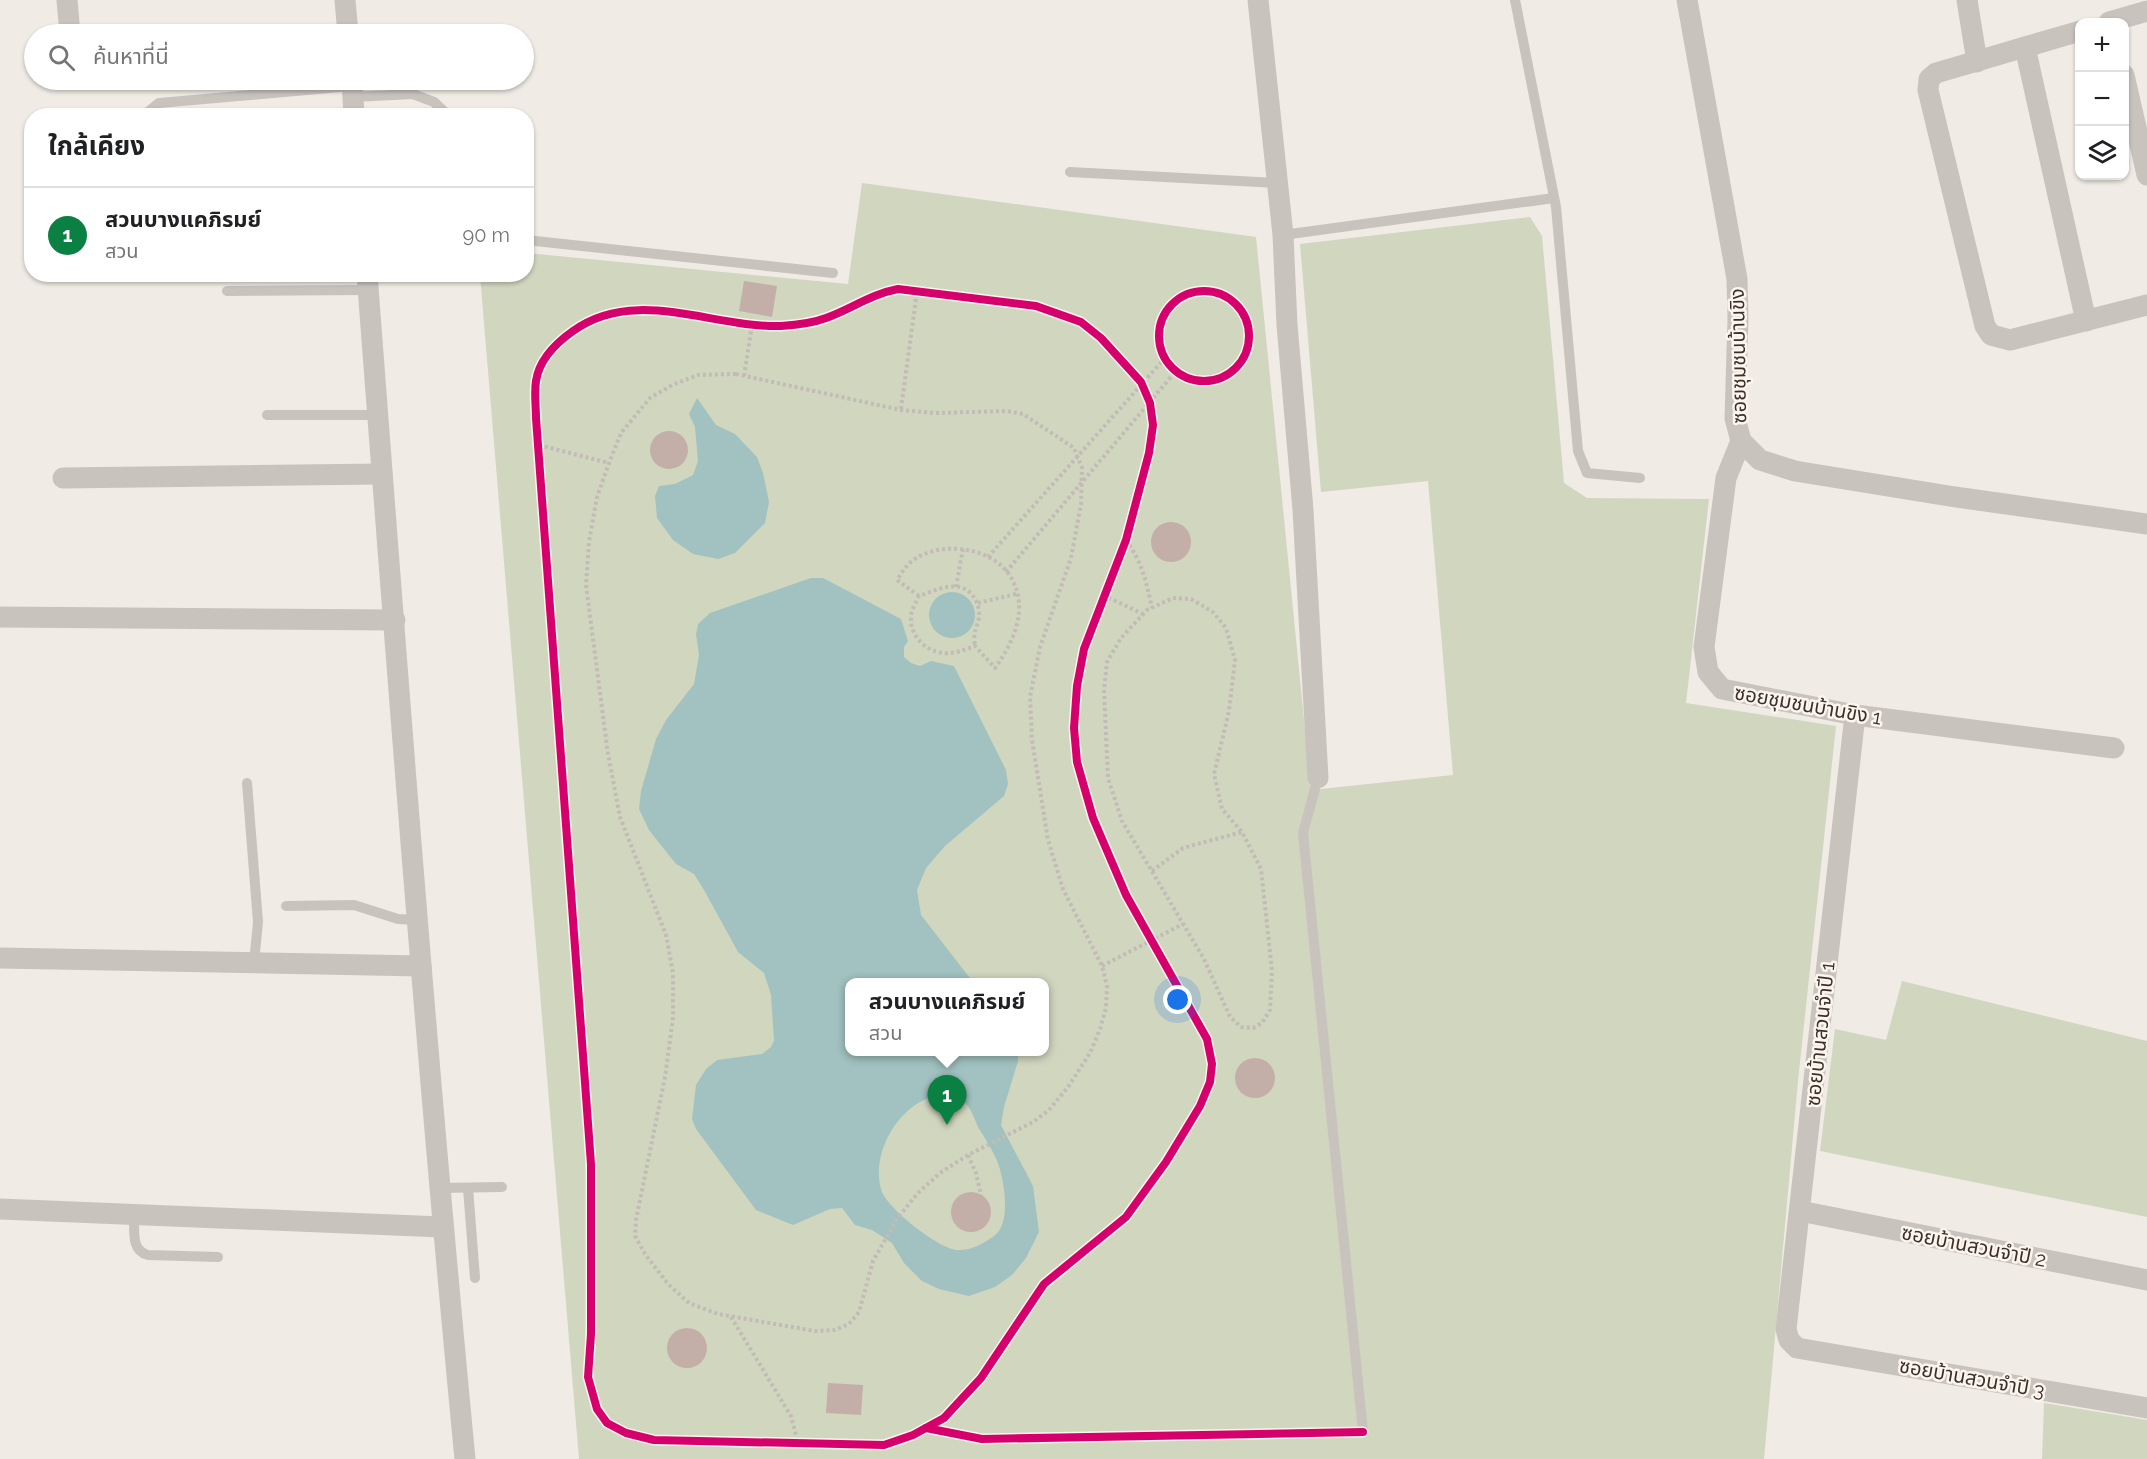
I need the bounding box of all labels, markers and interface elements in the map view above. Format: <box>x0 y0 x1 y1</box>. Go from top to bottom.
map controls <box>2075 18 2129 180</box>
button: + <box>2075 18 2129 72</box>
search box <box>24 24 534 90</box>
icon: search <box>45 41 78 74</box>
text: ค้นหาที่นี่ <box>93 43 169 69</box>
button: − <box>2075 72 2129 126</box>
button: layers <box>2075 126 2129 180</box>
text: ใกล้เคียง <box>48 131 145 161</box>
text: สวนบางแคภิรมย์ <box>105 206 261 232</box>
text: 1 <box>63 223 72 247</box>
text: 90 m <box>463 223 510 247</box>
text: สวน <box>105 239 139 263</box>
street label: ซอยชุมชนบ้านขิง <box>1725 288 1751 424</box>
street label: ซอยชุมชนบ้านขิง 1 <box>1733 680 1884 730</box>
street label: ซอยบ้านสวนจำปี 1 <box>1800 960 1840 1107</box>
popup <box>845 978 1049 1056</box>
your location <box>1163 985 1192 1014</box>
text: สวนบางแคภิรมย์ <box>869 988 1025 1014</box>
text: สวน <box>869 1021 902 1045</box>
pin: 1 <box>928 1076 966 1125</box>
street label: ซอยบ้านสวนจำปี 2 <box>1900 1220 2048 1272</box>
street label: ซอยบ้านสวนจำปี 3 <box>1897 1353 2047 1403</box>

